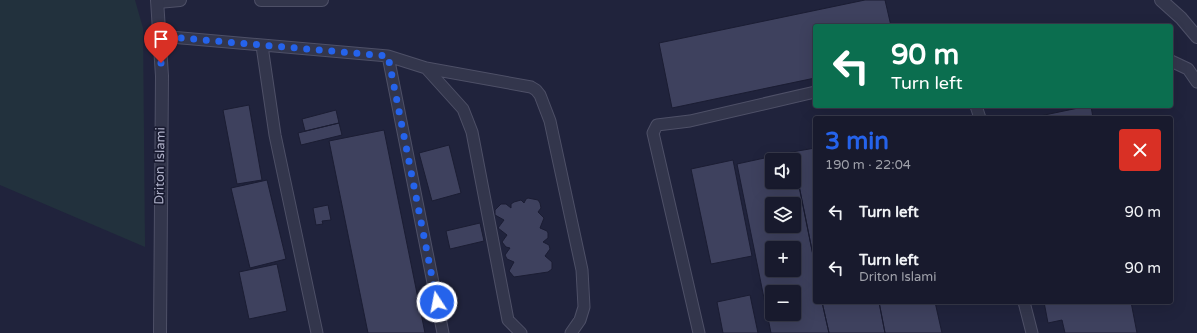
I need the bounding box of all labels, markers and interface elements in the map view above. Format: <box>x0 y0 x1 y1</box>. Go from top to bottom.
pin <box>144 22 178 63</box>
icon: arrive <box>150 28 172 50</box>
text: 90 m <box>891 38 959 72</box>
icon: left <box>825 40 877 92</box>
text: Turn left <box>891 72 963 94</box>
street label: Driton Islami <box>151 127 169 205</box>
text: 3 min <box>825 127 889 156</box>
button: close <box>1119 129 1161 171</box>
map controls <box>765 153 801 321</box>
button: sound <box>765 153 801 189</box>
text: 190 m · 22:04 <box>825 157 911 173</box>
button: layers <box>765 197 801 233</box>
icon: left <box>825 201 847 223</box>
text: Turn left <box>859 203 919 221</box>
text: 90 m <box>1124 203 1161 221</box>
button: + <box>765 241 801 277</box>
text: Turn left <box>859 251 919 269</box>
icon: left <box>825 257 847 279</box>
text: 90 m <box>1124 259 1161 277</box>
text: Driton Islami <box>859 269 936 285</box>
position arrow <box>416 281 458 323</box>
button: − <box>765 285 801 321</box>

